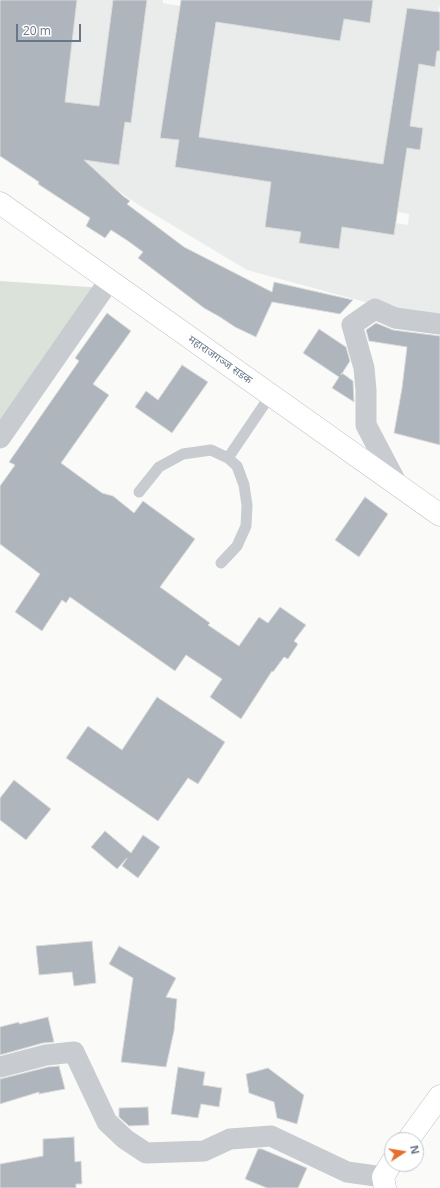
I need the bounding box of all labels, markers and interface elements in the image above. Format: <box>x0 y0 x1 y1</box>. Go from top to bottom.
scale bar <box>18 16 83 42</box>
text: 20 m <box>23 22 51 39</box>
street label: महाराजगञ्ज सडक <box>185 333 255 387</box>
north arrow <box>384 1132 424 1172</box>
text: N <box>407 1144 424 1156</box>

